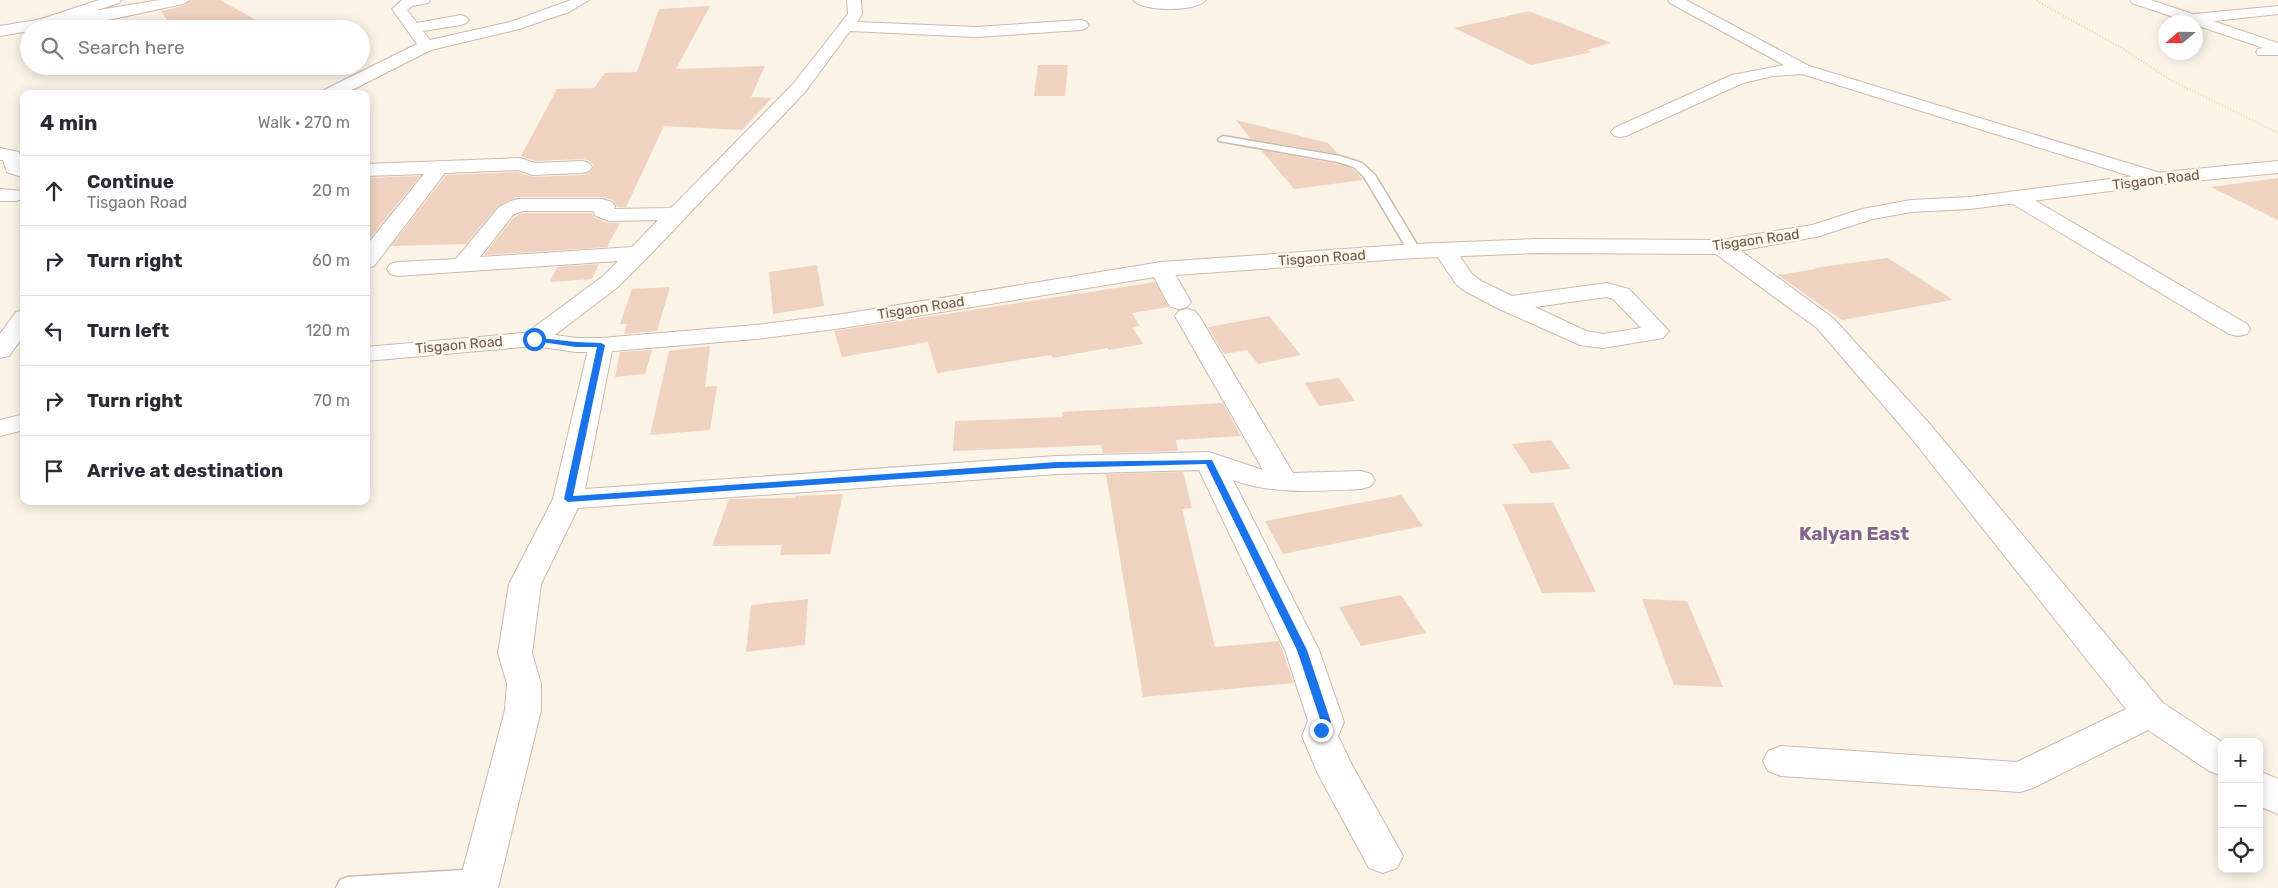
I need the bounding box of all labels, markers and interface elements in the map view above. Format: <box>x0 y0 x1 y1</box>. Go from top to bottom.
north arrow <box>2158 15 2203 60</box>
search box <box>20 20 370 75</box>
icon: search <box>38 34 66 62</box>
text: Search here <box>78 36 185 59</box>
text: 4 min <box>40 110 98 135</box>
text: Walk · 270 m <box>258 113 350 132</box>
street label: Tisgaon Road <box>2111 166 2201 194</box>
text: Continue <box>87 170 174 193</box>
icon: ahead <box>40 177 68 205</box>
text: 20 m <box>312 181 350 200</box>
text: Tisgaon Road <box>87 193 187 212</box>
street label: Tisgaon Road <box>1711 225 1801 255</box>
street label: Tisgaon Road <box>1278 246 1366 270</box>
icon: right <box>40 247 68 275</box>
text: Turn right <box>87 249 182 272</box>
text: 60 m <box>312 251 350 270</box>
street label: Tisgaon Road <box>876 293 966 323</box>
icon: left <box>40 317 68 345</box>
text: Turn left <box>87 319 169 342</box>
text: 120 m <box>305 321 350 340</box>
route start <box>523 328 546 351</box>
street label: Tisgaon Road <box>415 333 503 357</box>
icon: right <box>40 387 68 415</box>
text: Turn right <box>87 389 182 412</box>
text: 70 m <box>313 391 350 410</box>
icon: arrive <box>40 457 68 485</box>
text: Arrive at destination <box>87 459 283 482</box>
district label: Kalyan East <box>1799 522 1909 545</box>
route end <box>1310 719 1333 742</box>
map controls <box>2218 738 2263 873</box>
button: + <box>2218 738 2263 783</box>
button: − <box>2218 783 2263 828</box>
button: locate <box>2218 828 2263 873</box>

